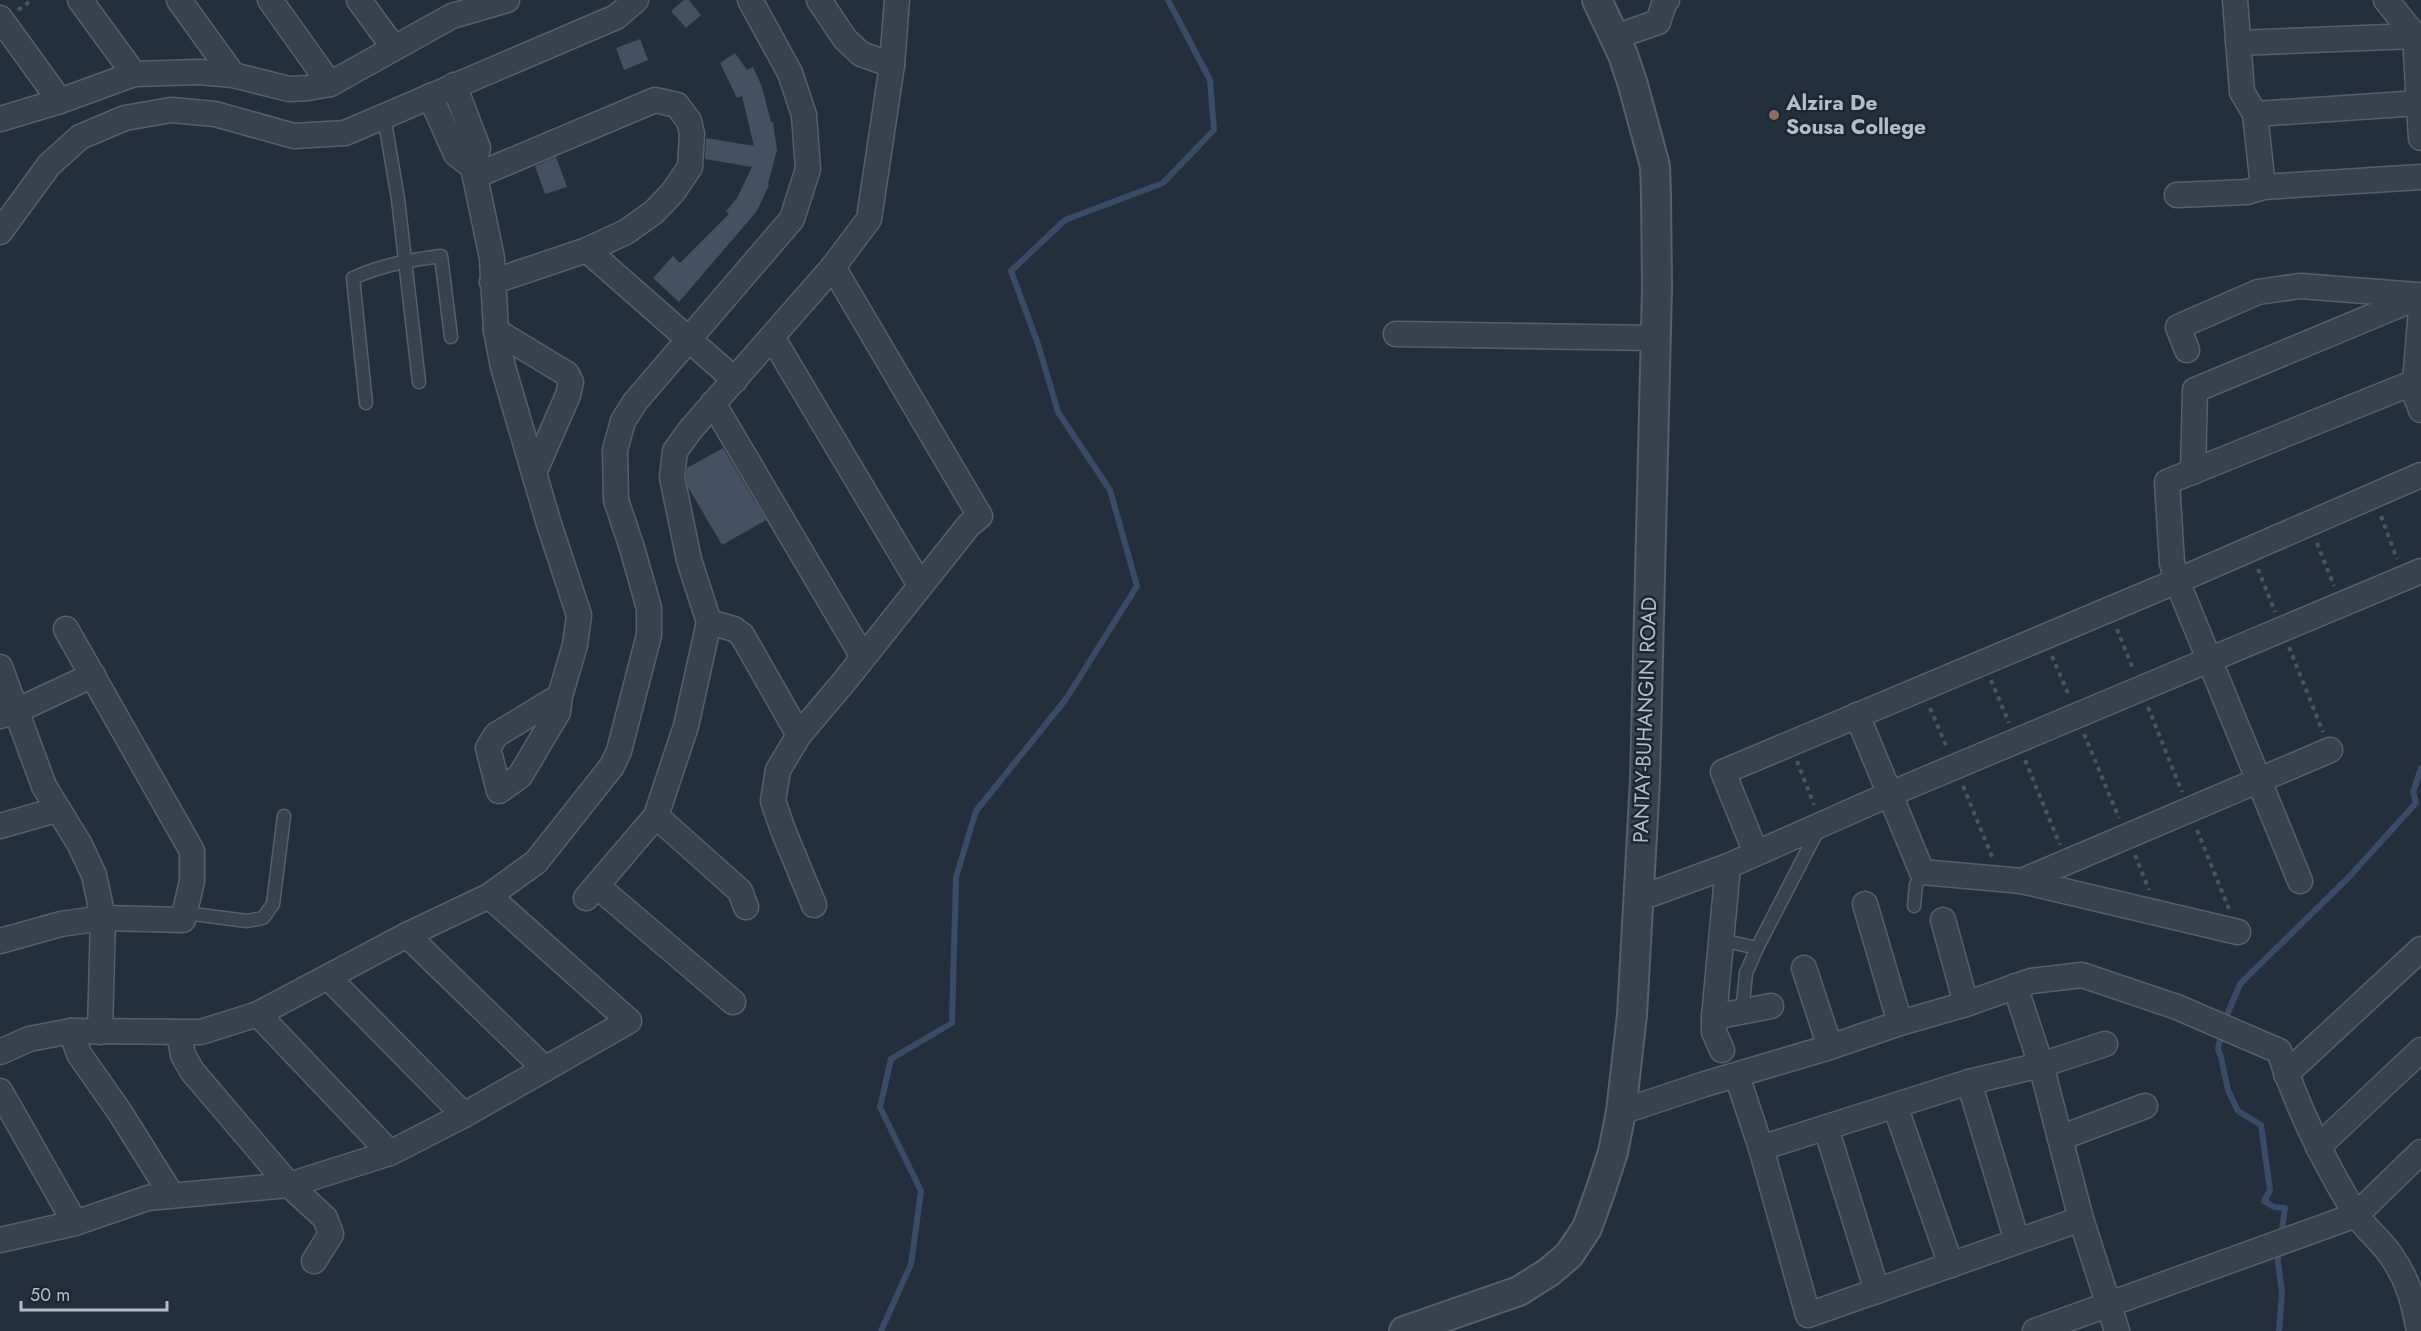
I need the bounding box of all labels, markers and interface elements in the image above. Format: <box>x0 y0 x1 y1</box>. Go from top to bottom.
place label: Alzira De Sousa College <box>1785 88 1926 142</box>
marker: Alzira De Sousa College <box>1767 108 1781 122</box>
street label: PANTAY-BUHANGIN ROAD <box>1626 596 1664 844</box>
scale bar <box>21 1274 166 1312</box>
text: 50 m <box>30 1282 70 1308</box>

